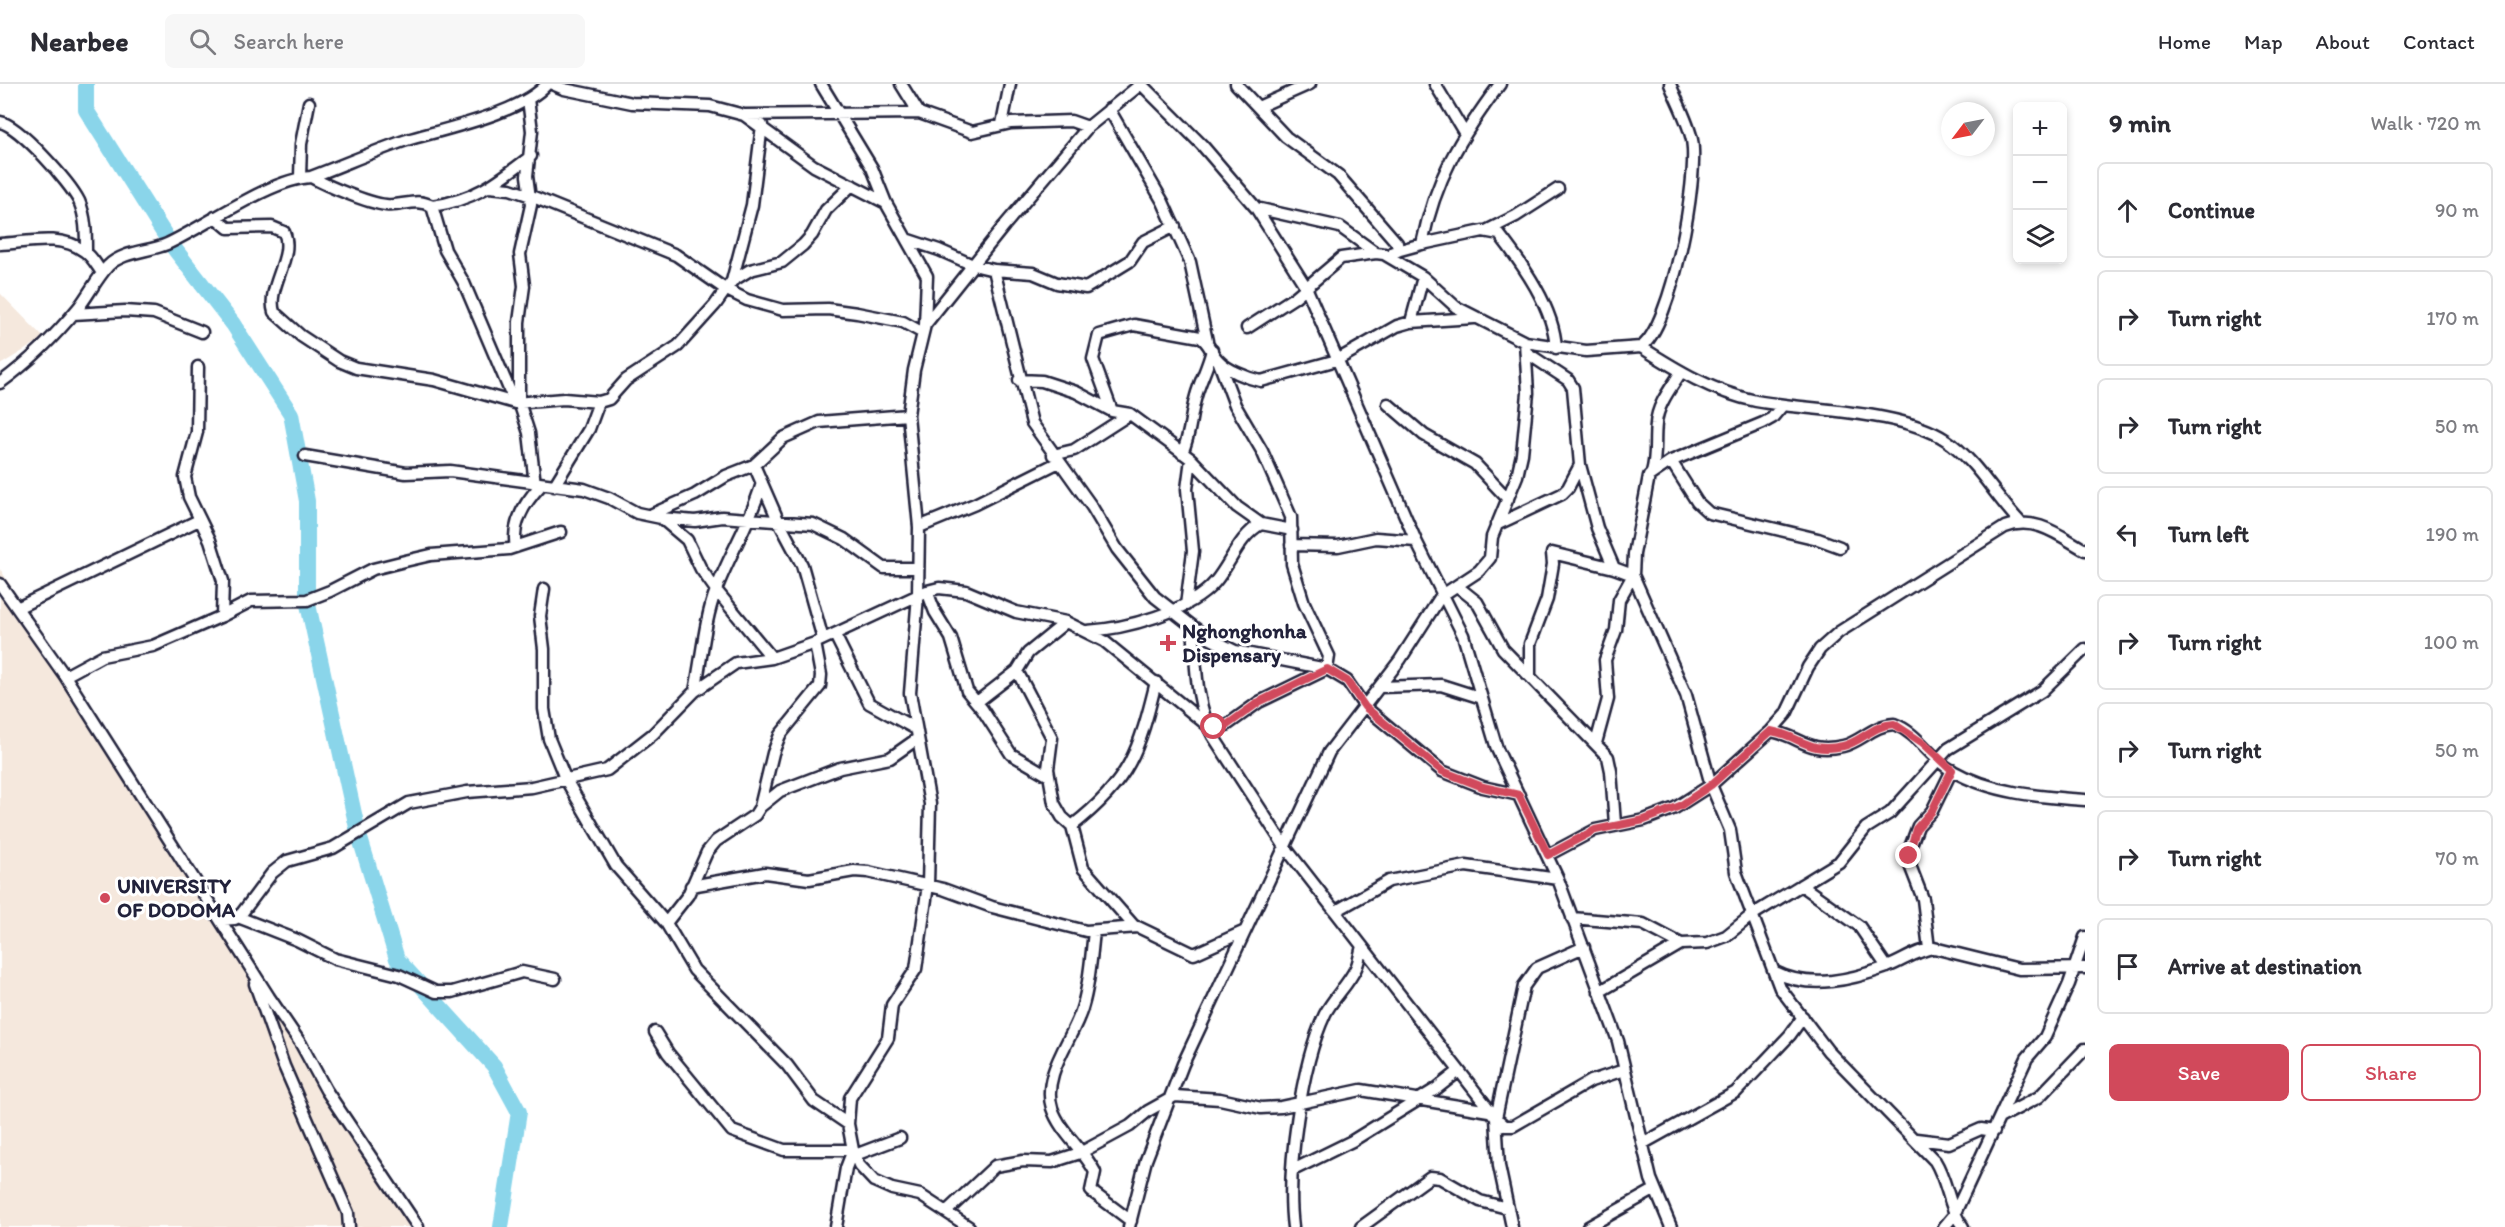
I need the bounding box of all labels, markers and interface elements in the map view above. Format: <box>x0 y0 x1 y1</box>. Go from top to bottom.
search box <box>165 14 585 68</box>
text: Nearbee <box>30 24 129 58</box>
icon: search <box>186 25 219 58</box>
text: Search here <box>234 28 344 55</box>
text: Home <box>2158 29 2211 54</box>
text: Map <box>2244 29 2283 54</box>
text: About <box>2316 29 2370 54</box>
text: Contact <box>2403 29 2475 54</box>
north arrow <box>1941 102 1995 156</box>
map controls <box>2013 102 2067 264</box>
button: + <box>2013 102 2067 156</box>
text: 9 min <box>2109 107 2171 139</box>
text: Walk · 720 m <box>2370 111 2481 135</box>
button: − <box>2013 156 2067 210</box>
icon: ahead <box>2111 194 2144 227</box>
text: Continue <box>2168 197 2255 224</box>
text: 90 m <box>2435 198 2479 222</box>
button: layers <box>2013 210 2067 264</box>
icon: right <box>2111 302 2144 335</box>
text: Turn right <box>2168 305 2262 332</box>
text: 170 m <box>2426 306 2479 330</box>
icon: right <box>2111 410 2144 443</box>
text: Turn right <box>2168 413 2262 440</box>
text: 50 m <box>2435 414 2479 438</box>
icon: left <box>2111 518 2144 551</box>
text: Turn left <box>2168 521 2249 548</box>
text: 190 m <box>2426 522 2479 546</box>
place label: Nghonghonha Dispensary <box>1182 618 1308 668</box>
icon: right <box>2111 626 2144 659</box>
text: Turn right <box>2168 629 2262 656</box>
text: 100 m <box>2424 630 2479 654</box>
marker: Nghonghonha Dispensary <box>1159 634 1177 652</box>
route start <box>1200 713 1226 739</box>
icon: right <box>2111 734 2144 767</box>
text: Turn right <box>2168 737 2262 764</box>
text: 50 m <box>2435 738 2479 762</box>
route end <box>1895 842 1921 868</box>
icon: right <box>2111 842 2144 875</box>
text: Turn right <box>2168 845 2262 872</box>
text: 70 m <box>2435 846 2479 870</box>
place label: UNIVERSITY OF DODOMA <box>117 873 236 922</box>
marker: UNIVERSITY OF DODOMA <box>98 891 112 905</box>
icon: arrive <box>2111 950 2144 983</box>
text: Arrive at destination <box>2168 953 2362 980</box>
button: Save <box>2109 1044 2289 1101</box>
button: Share <box>2301 1044 2481 1101</box>

